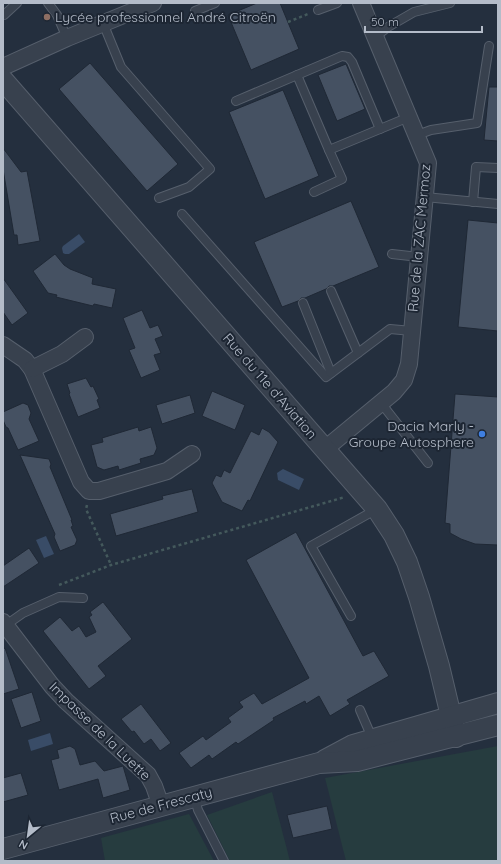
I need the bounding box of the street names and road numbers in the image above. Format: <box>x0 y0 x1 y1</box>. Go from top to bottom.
street label: Rue de la ZAC Mermoz <box>404 163 434 313</box>
street label: Rue du 11e d'Aviation <box>219 329 321 443</box>
street label: Impasse de la Luette <box>45 678 155 784</box>
street label: Rue de Frescaty <box>108 783 214 827</box>

